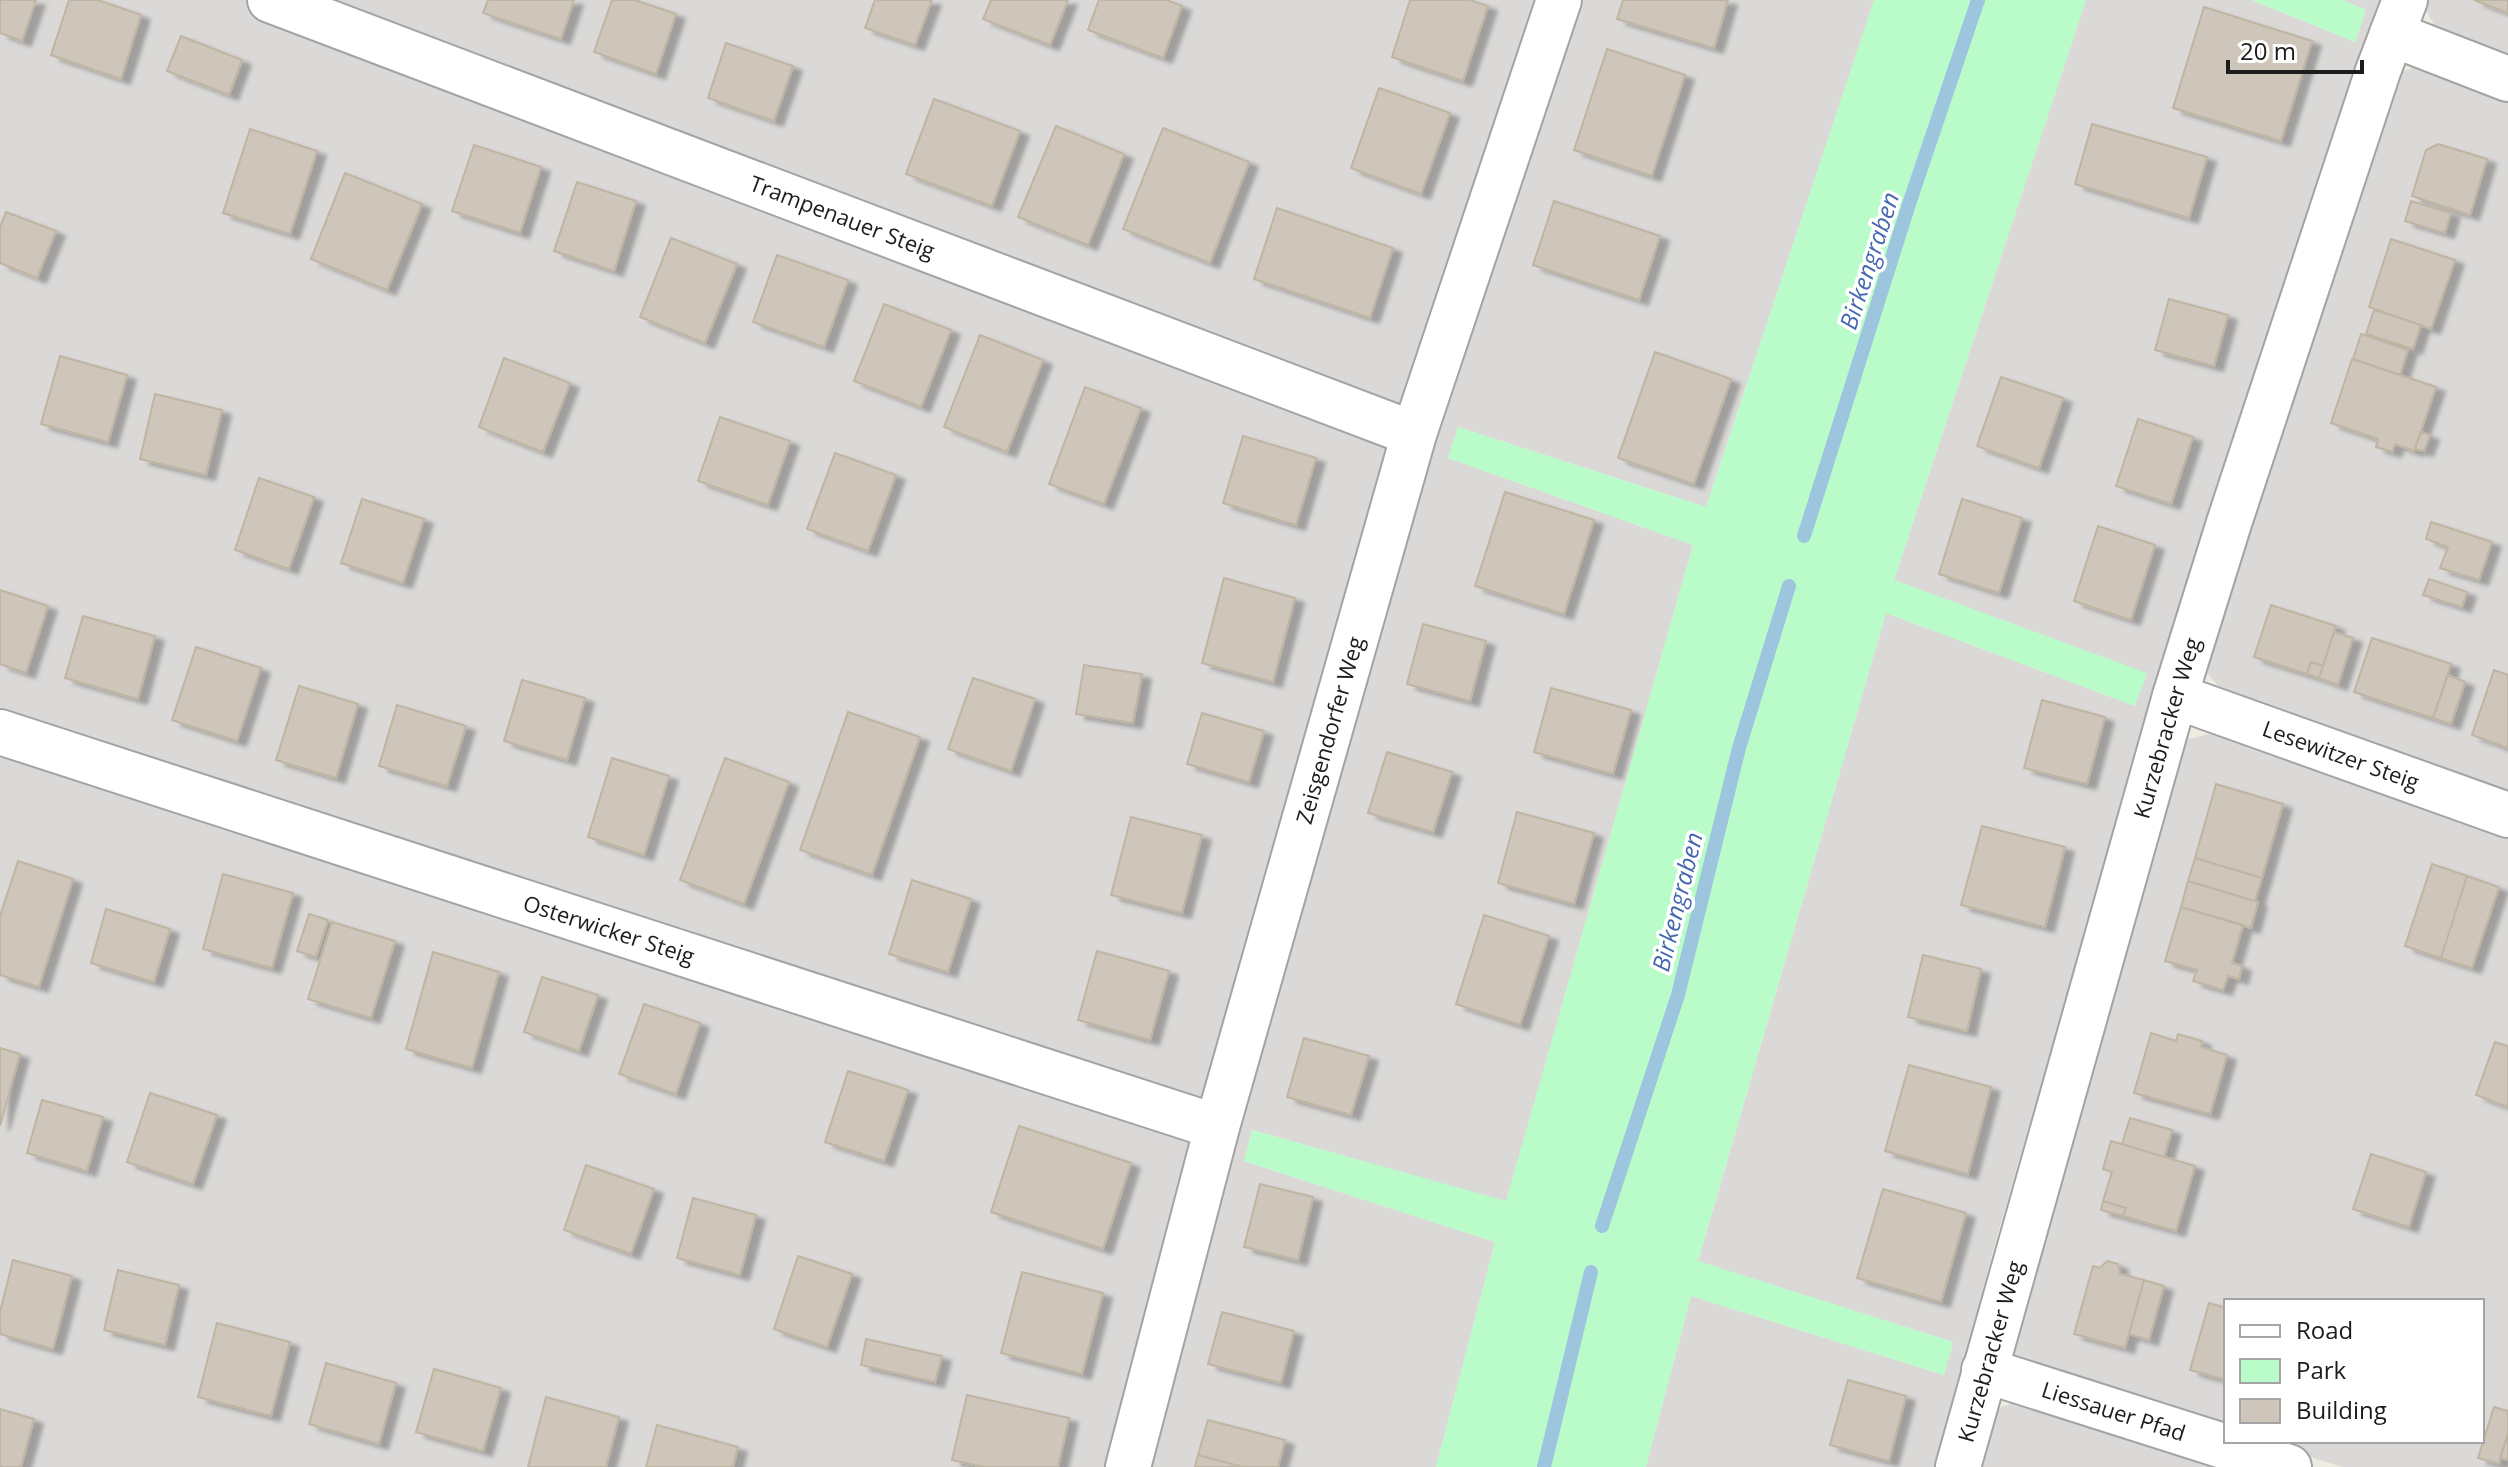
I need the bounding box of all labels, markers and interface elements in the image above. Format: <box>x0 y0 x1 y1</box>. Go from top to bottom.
scale bar <box>2228 24 2362 74</box>
text: 20 m <box>2240 34 2296 67</box>
street label: Trampenauer Steig <box>746 167 939 265</box>
water label: Birkengraben <box>1831 188 1906 333</box>
street label: Zeisgendorfer Weg <box>1288 633 1370 827</box>
street label: Kurzebracker Weg <box>2125 633 2206 822</box>
street label: Lesewitzer Steig <box>2259 713 2424 796</box>
water label: Birkengraben <box>1643 828 1710 975</box>
street label: Osterwicker Steig <box>520 887 699 970</box>
street label: Kurzebracker Weg <box>1950 1257 2029 1445</box>
legend <box>2224 1299 2484 1443</box>
text: Road <box>2296 1313 2353 1346</box>
text: Park <box>2296 1353 2347 1386</box>
street label: Liessauer Pfad <box>2038 1373 2190 1447</box>
text: Building <box>2296 1393 2387 1426</box>

